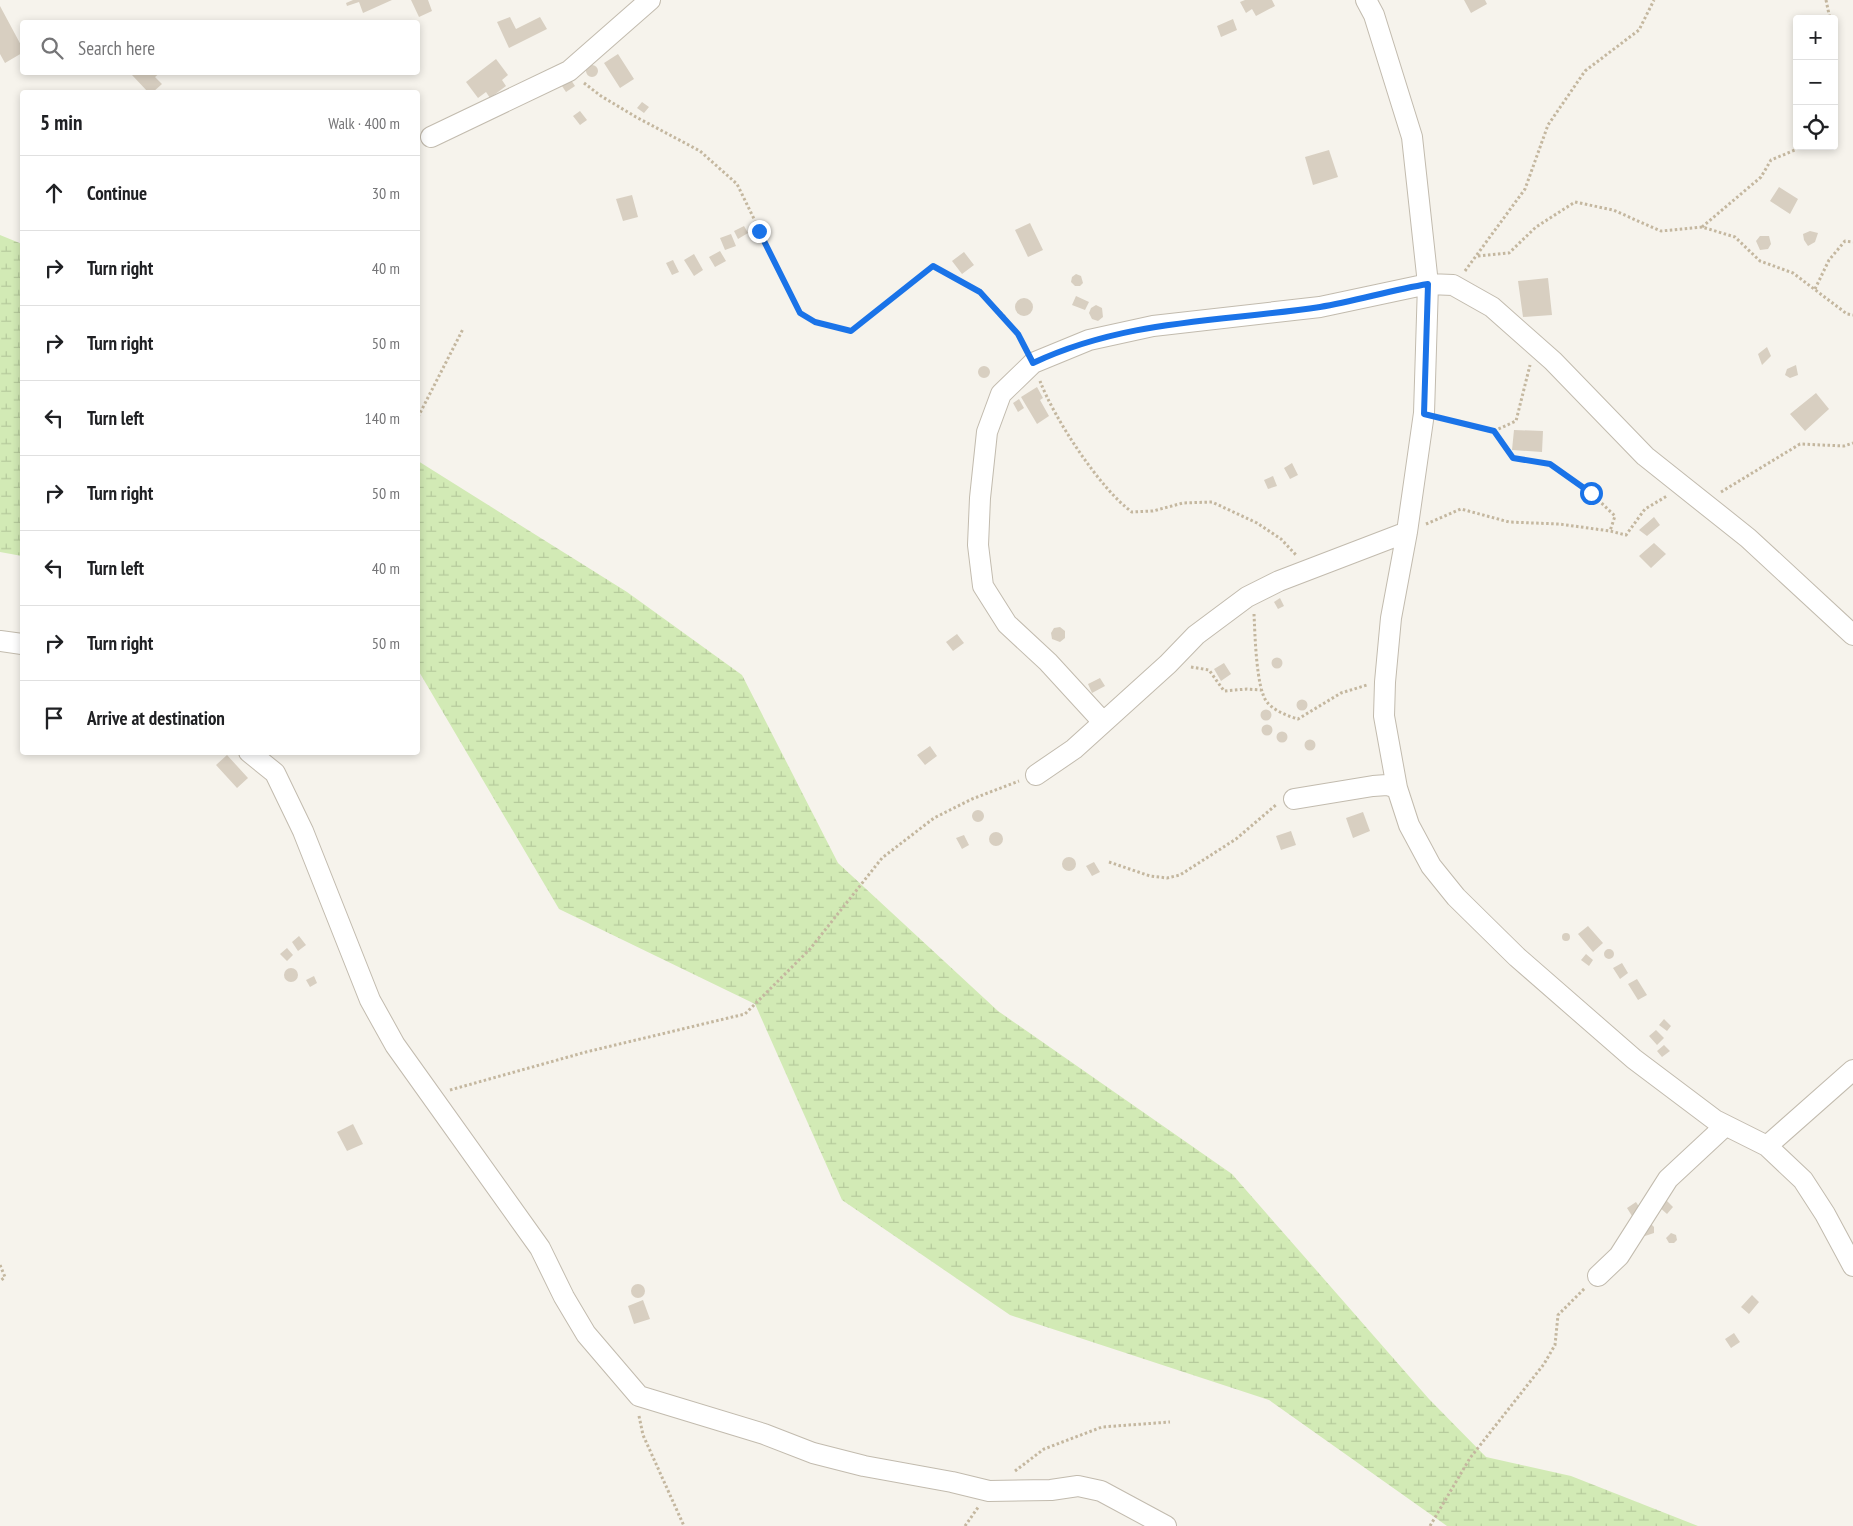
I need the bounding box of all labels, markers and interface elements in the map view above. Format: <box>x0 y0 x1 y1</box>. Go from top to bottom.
map controls <box>1793 15 1838 150</box>
button: + <box>1793 15 1838 60</box>
search box <box>20 20 420 75</box>
icon: search <box>38 34 66 62</box>
text: Search here <box>78 36 155 60</box>
button: − <box>1793 60 1838 105</box>
button: locate <box>1793 105 1838 150</box>
text: 5 min <box>40 109 82 136</box>
text: Walk · 400 m <box>328 113 400 133</box>
icon: ahead <box>40 179 68 207</box>
text: Continue <box>87 181 147 205</box>
text: 30 m <box>372 183 400 203</box>
route end <box>748 220 771 243</box>
icon: right <box>40 254 68 282</box>
text: Turn right <box>87 256 153 280</box>
text: 40 m <box>372 258 400 278</box>
icon: right <box>40 329 68 357</box>
text: Turn right <box>87 331 153 355</box>
text: 50 m <box>372 333 400 353</box>
icon: left <box>40 404 68 432</box>
text: Turn left <box>87 406 144 430</box>
text: 140 m <box>365 408 400 428</box>
icon: right <box>40 479 68 507</box>
text: Turn right <box>87 481 153 505</box>
route start <box>1580 482 1603 505</box>
text: 50 m <box>372 483 400 503</box>
icon: left <box>40 554 68 582</box>
text: Turn left <box>87 556 144 580</box>
text: 40 m <box>372 558 400 578</box>
icon: right <box>40 629 68 657</box>
text: Turn right <box>87 631 153 655</box>
text: 50 m <box>372 633 400 653</box>
icon: arrive <box>40 704 68 732</box>
text: Arrive at destination <box>87 706 225 730</box>

